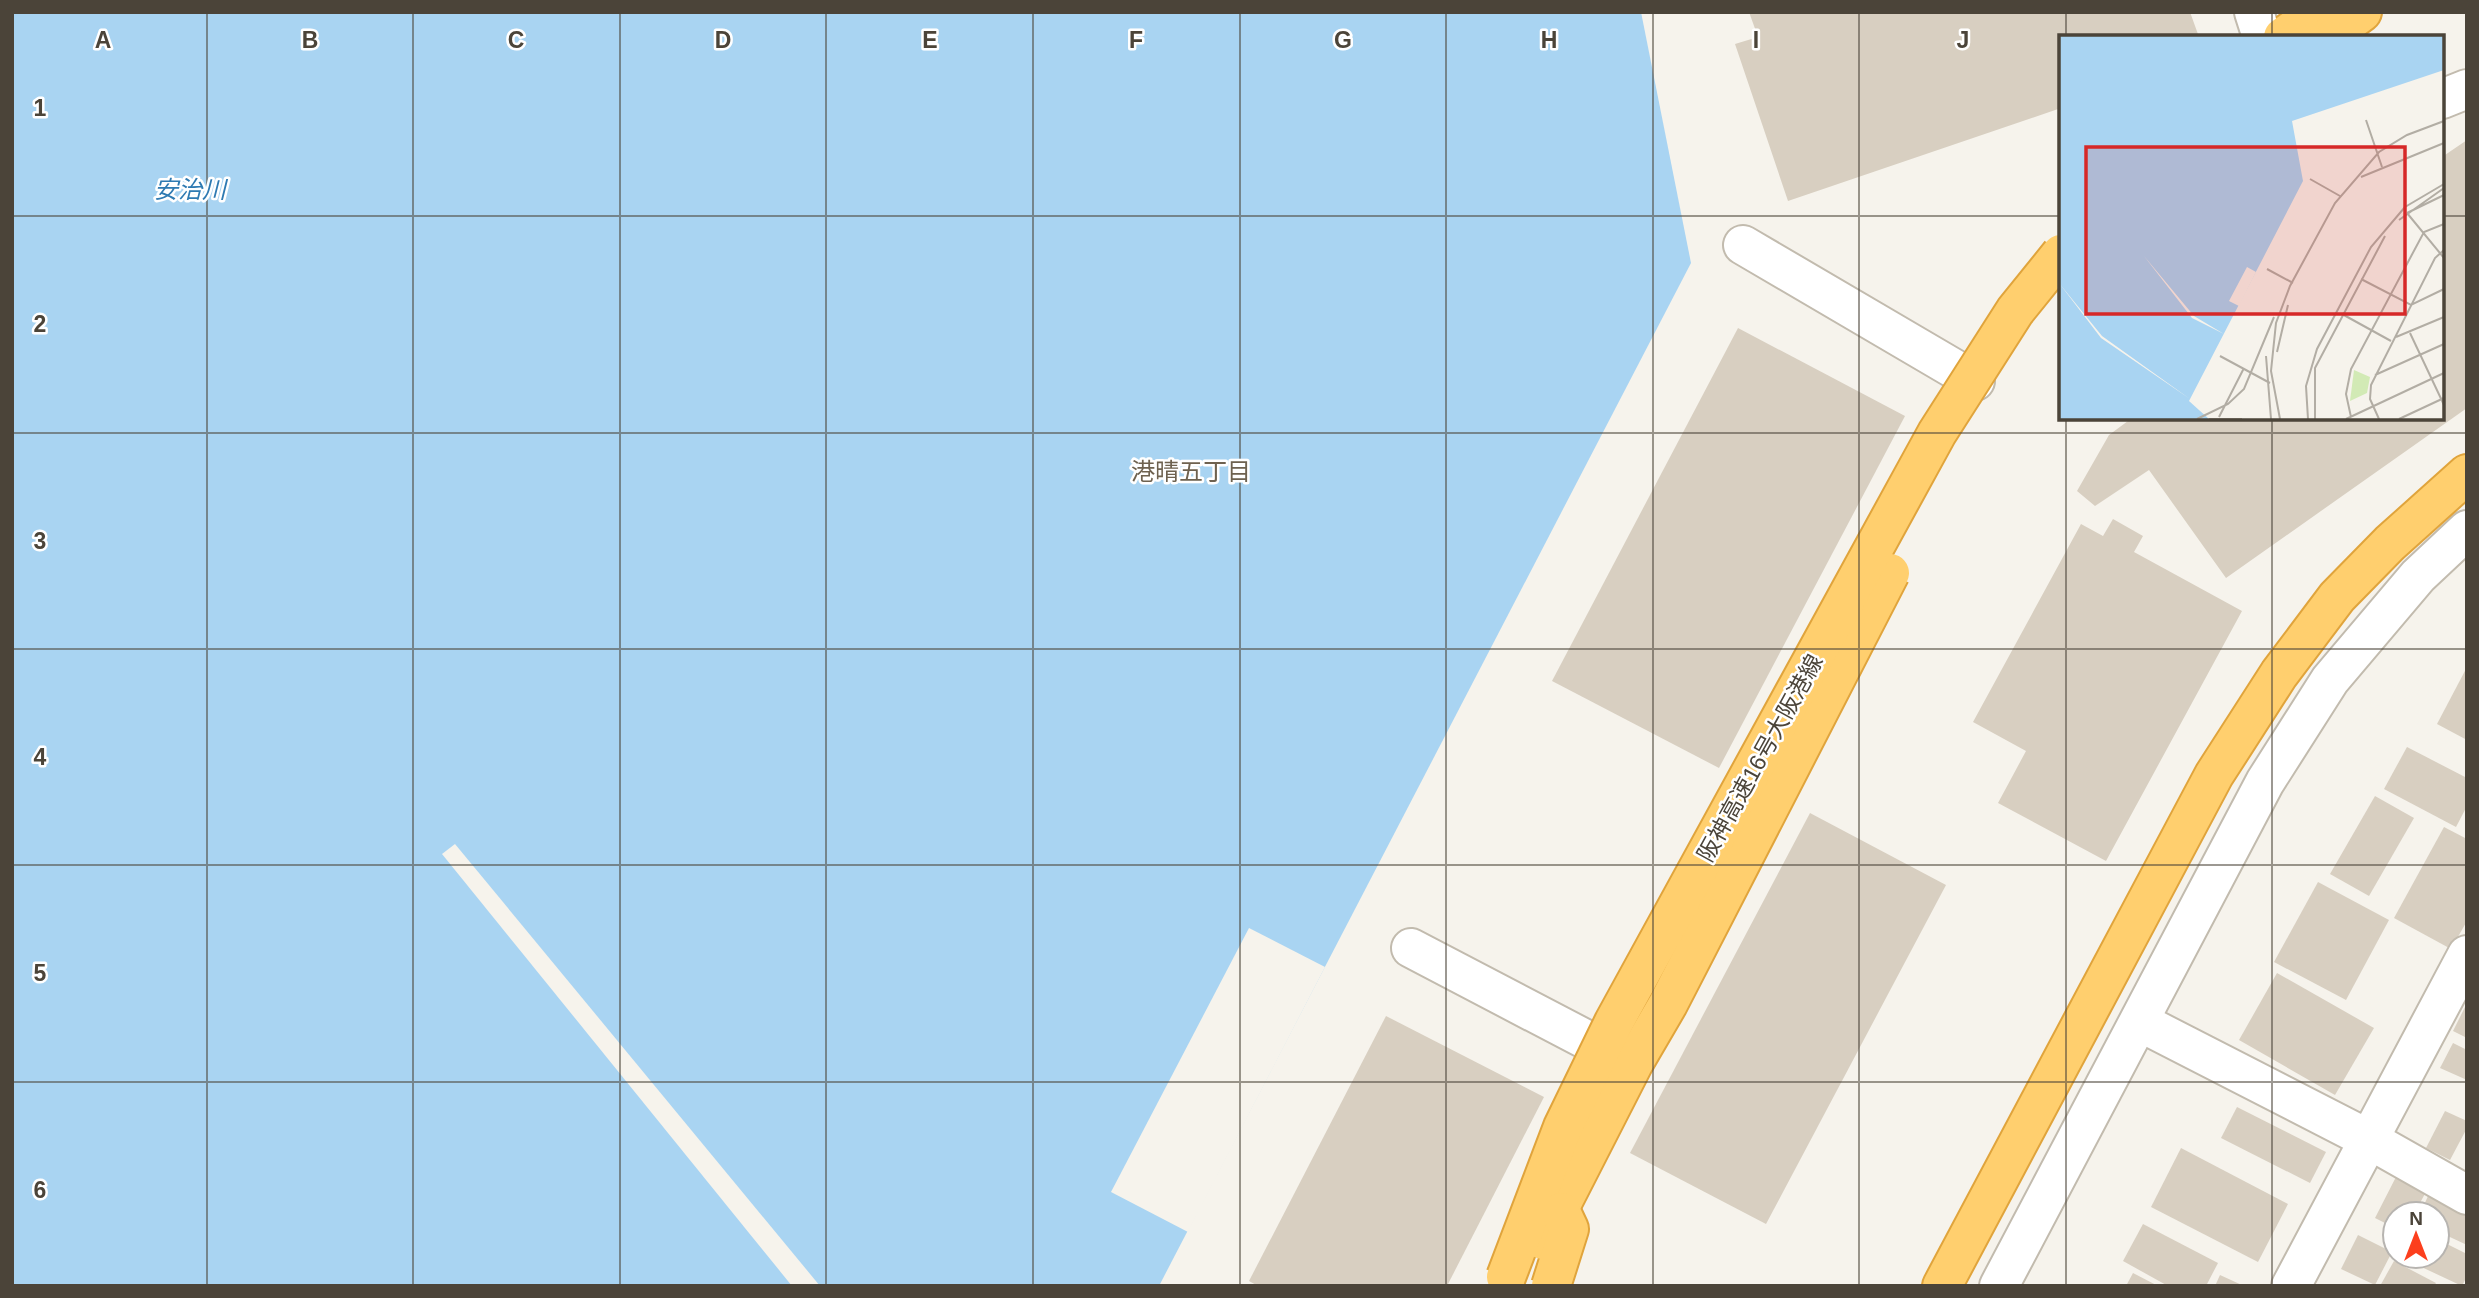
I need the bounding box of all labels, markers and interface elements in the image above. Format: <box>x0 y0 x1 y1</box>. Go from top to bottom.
text: A <box>95 27 111 53</box>
text: B <box>302 27 318 53</box>
text: C <box>508 27 524 53</box>
text: D <box>715 27 731 53</box>
text: E <box>922 27 938 53</box>
text: F <box>1129 27 1143 53</box>
text: G <box>1334 27 1352 53</box>
text: H <box>1541 27 1557 53</box>
text: I <box>1753 27 1759 53</box>
text: J <box>1957 27 1969 53</box>
inset map <box>2059 35 2444 420</box>
text: 1 <box>34 95 47 121</box>
water label: 安治川 <box>154 176 229 203</box>
text: 2 <box>34 311 46 337</box>
district label: 港晴五丁目 <box>1131 458 1251 485</box>
text: 3 <box>34 528 46 554</box>
street label: 阪神高速16号大阪港線 <box>1692 650 1828 866</box>
text: 4 <box>34 744 47 770</box>
text: 5 <box>34 960 47 986</box>
text: 6 <box>34 1177 46 1203</box>
north arrow <box>2381 1200 2451 1270</box>
text: N <box>2409 1208 2423 1229</box>

